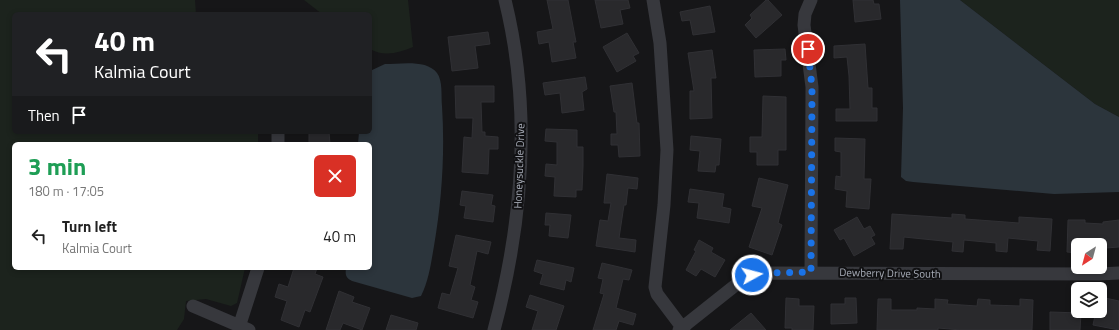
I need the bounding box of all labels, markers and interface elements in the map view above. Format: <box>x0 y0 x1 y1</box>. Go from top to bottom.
text: 40 m <box>94 19 155 62</box>
icon: left <box>28 28 80 80</box>
pin <box>791 32 825 66</box>
icon: arrive <box>797 38 819 60</box>
text: Kalmia Court <box>94 58 191 85</box>
text: Then <box>28 104 60 127</box>
icon: arrive <box>68 104 90 126</box>
street label: Honeysuckle Drive <box>510 123 529 209</box>
text: 3 min <box>28 148 86 184</box>
button: close <box>314 155 356 197</box>
text: 180 m · 17:05 <box>28 181 104 201</box>
text: Turn left <box>62 215 117 238</box>
icon: left <box>28 225 50 247</box>
text: 40 m <box>323 225 356 248</box>
text: Kalmia Court <box>62 238 132 258</box>
north arrow <box>1071 238 1107 274</box>
map controls <box>1071 238 1107 318</box>
position arrow <box>731 254 773 296</box>
street label: Dewberry Drive South <box>839 264 941 282</box>
button: layers <box>1071 282 1107 318</box>

